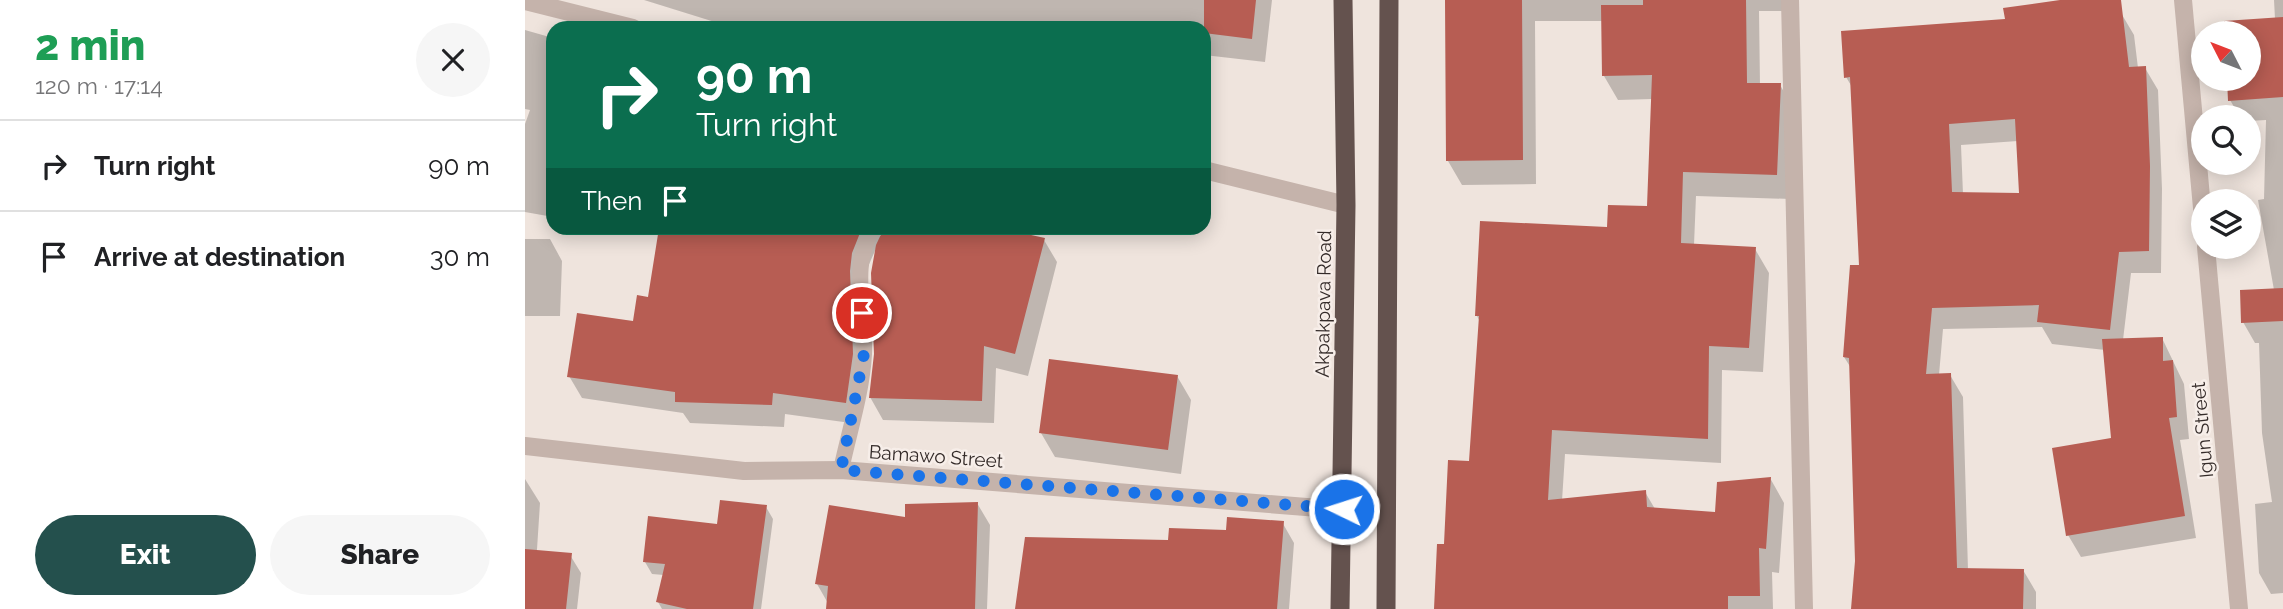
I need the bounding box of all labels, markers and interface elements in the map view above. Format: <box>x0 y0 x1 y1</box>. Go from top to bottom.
text: 2 min <box>35 21 145 70</box>
north arrow <box>2191 21 2261 91</box>
map controls <box>2191 21 2261 259</box>
button: close <box>416 23 490 97</box>
text: 90 m <box>696 47 812 104</box>
icon: right <box>581 49 672 140</box>
text: 120 m · 17:14 <box>35 72 163 99</box>
button: search <box>2191 105 2261 175</box>
text: Turn right <box>696 106 837 143</box>
icon: right <box>35 147 73 185</box>
text: Turn right <box>94 151 215 181</box>
text: 90 m <box>428 151 490 181</box>
icon: arrive <box>656 182 694 220</box>
text: Then <box>581 186 642 216</box>
button: layers <box>2191 189 2261 259</box>
street label: Akpakpava Road <box>1311 230 1335 378</box>
icon: arrive <box>35 238 73 276</box>
text: Arrive at destination <box>94 242 345 272</box>
text: 30 m <box>430 242 490 272</box>
pin <box>832 283 892 343</box>
icon: arrive <box>843 294 881 332</box>
street label: Igun Street <box>2187 380 2217 479</box>
street label: Bamawo Street <box>868 440 1004 472</box>
position arrow <box>1307 472 1381 546</box>
button: Exit <box>35 515 256 595</box>
button: Share <box>270 515 490 595</box>

